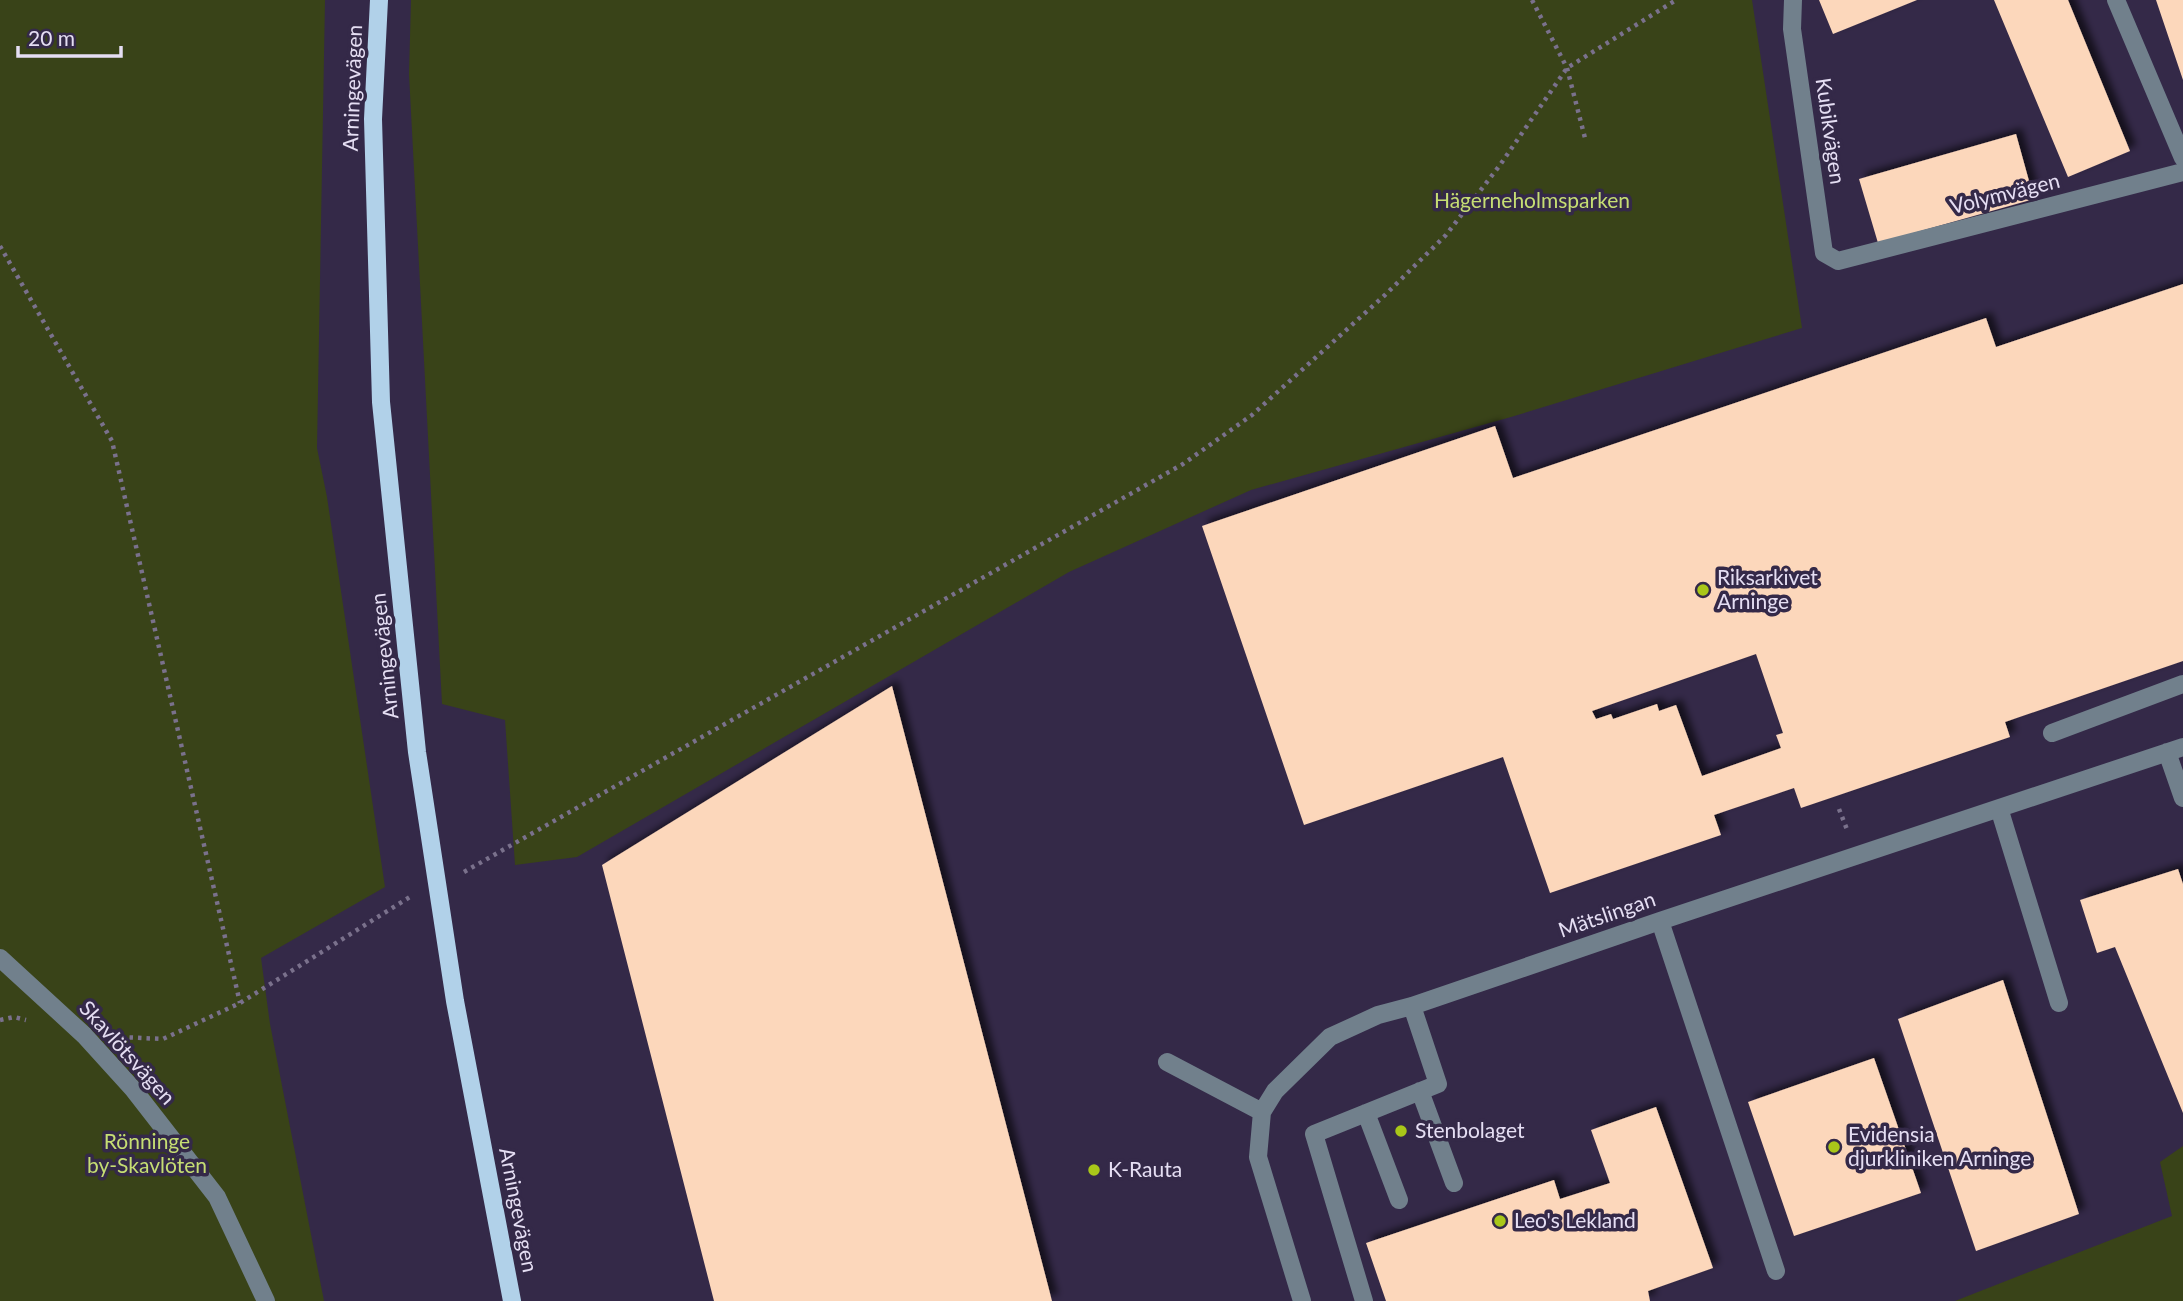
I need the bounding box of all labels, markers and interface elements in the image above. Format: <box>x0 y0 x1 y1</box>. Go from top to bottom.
scale bar <box>18 14 121 58</box>
street label: Arningevägen <box>337 24 366 152</box>
text: 20 m <box>28 25 75 50</box>
street label: Kubikvägen <box>1812 76 1851 186</box>
street label: Volymvägen <box>1947 167 2062 218</box>
park label: Hägerneholmsparken <box>1434 187 1630 212</box>
place label: Riksarkivet Arninge <box>1717 564 1818 613</box>
marker: Riksarkivet Arninge <box>1695 582 1711 598</box>
street label: Arningevägen <box>364 592 403 720</box>
street label: Mätslingan <box>1555 885 1658 942</box>
street label: Skavlötsvägen <box>75 995 181 1109</box>
place label: Stenbolaget <box>1415 1117 1525 1142</box>
place label: Evidensia djurkliniken Arninge <box>1848 1121 2031 1170</box>
marker: Stenbolaget <box>1393 1123 1409 1139</box>
park label: Rönninge by-Skavlöten <box>87 1128 207 1177</box>
marker: Evidensia djurkliniken Arninge <box>1826 1139 1842 1155</box>
street label: Arningevägen <box>495 1145 544 1274</box>
place label: K-Rauta <box>1108 1156 1182 1181</box>
marker: K-Rauta <box>1086 1162 1102 1178</box>
place label: Leo's Lekland <box>1514 1207 1636 1232</box>
marker: Leo's Lekland <box>1492 1213 1508 1229</box>

